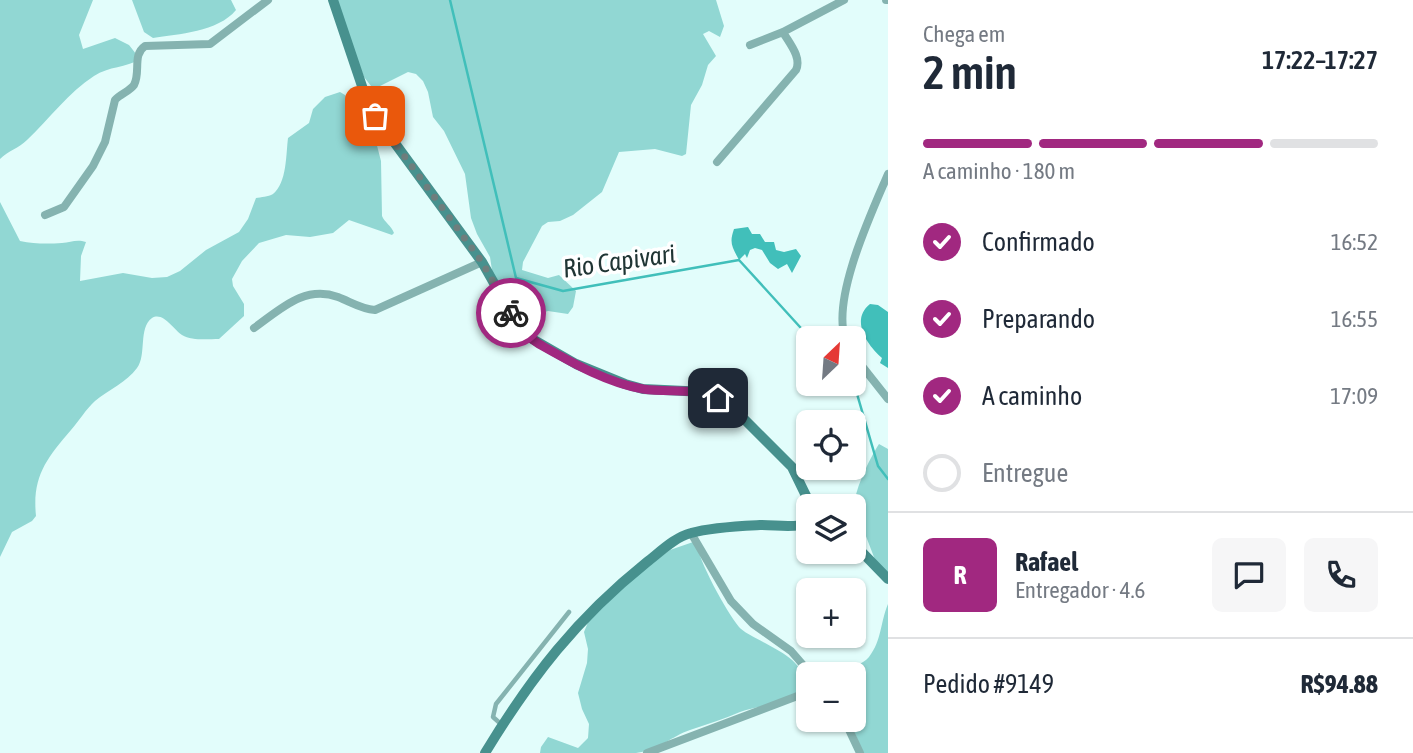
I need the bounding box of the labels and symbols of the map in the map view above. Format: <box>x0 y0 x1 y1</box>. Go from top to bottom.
pin <box>345 86 405 146</box>
water label: Rio Capivari <box>561 238 677 284</box>
courier <box>476 278 546 348</box>
north arrow <box>796 326 866 396</box>
pin <box>688 368 748 428</box>

